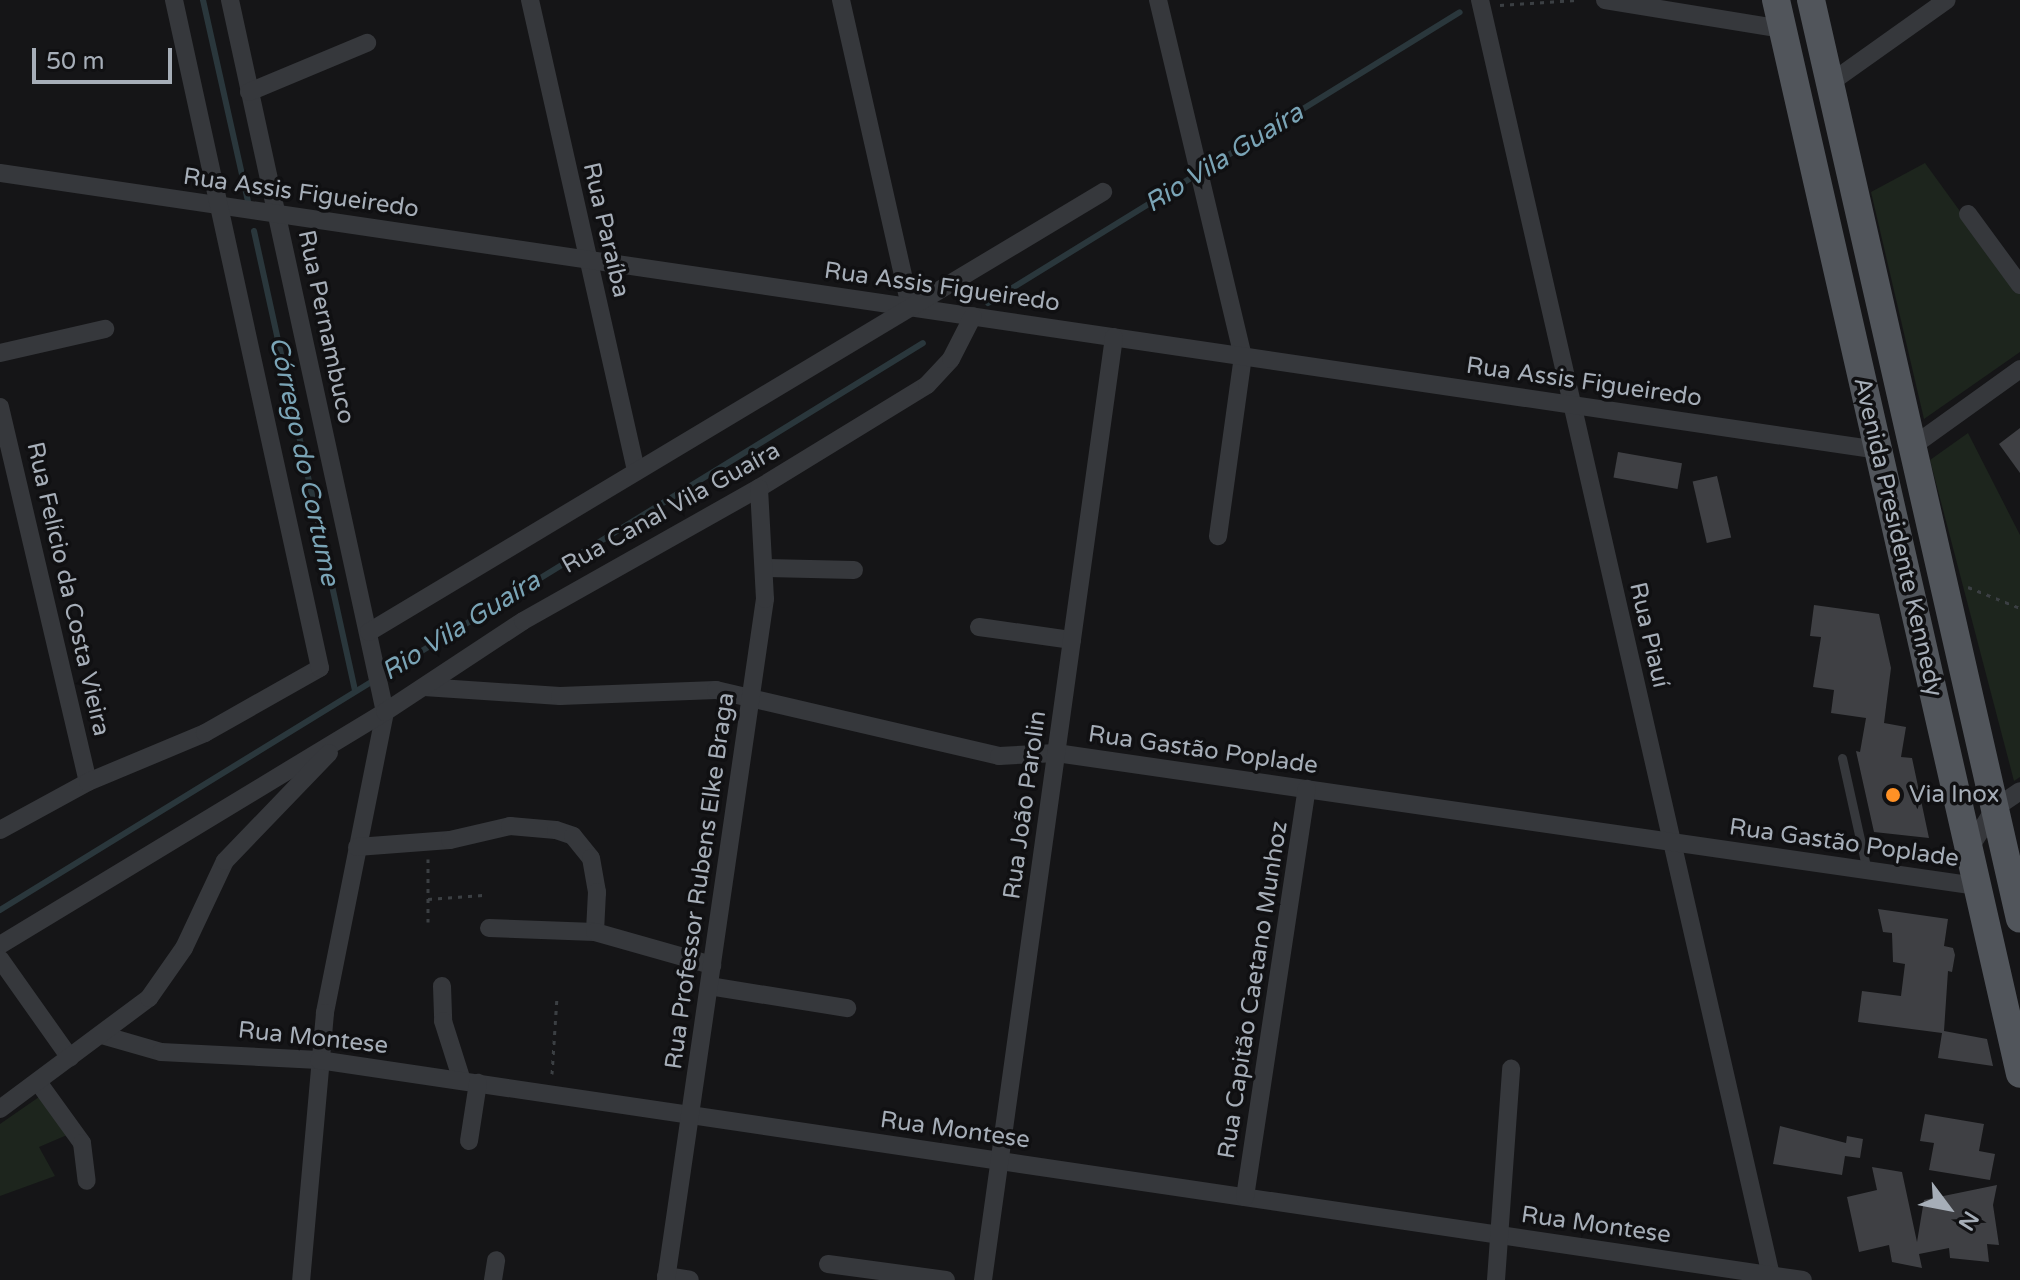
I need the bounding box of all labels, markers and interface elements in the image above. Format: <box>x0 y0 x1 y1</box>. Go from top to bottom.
scale bar <box>36 32 176 82</box>
text: 50 m <box>46 47 104 76</box>
water label: Rio Vila Guaíra <box>1139 97 1309 219</box>
street label: Rua Paraíba <box>576 160 636 300</box>
street label: Rua Assis Figueiredo <box>181 162 421 224</box>
street label: Rua Pernambuco <box>291 228 361 426</box>
street label: Rua Assis Figueiredo <box>822 256 1062 318</box>
water label: Córrego do Cortume <box>262 334 346 588</box>
street label: Rua Assis Figueiredo <box>1464 351 1704 413</box>
street label: Avenida Presidente Kennedy <box>1847 375 1949 699</box>
street label: Rua Canal Vila Guaíra <box>557 436 785 580</box>
street label: Rua Felício da Costa Vieira <box>20 439 116 739</box>
water label: Rio Vila Guaíra <box>376 565 546 687</box>
street label: Rua Piauí <box>1623 579 1675 691</box>
street label: Rua Professor Rubens Elke Braga <box>659 691 741 1071</box>
street label: Rua João Parolin <box>997 709 1053 901</box>
street label: Rua Gastão Poplade <box>1086 720 1320 780</box>
place label: Via Inox <box>1909 781 2000 809</box>
marker: Via Inox <box>1884 786 1902 804</box>
street label: Rua Gastão Poplade <box>1727 813 1961 873</box>
street label: Rua Capitão Caetano Munhoz <box>1212 819 1294 1161</box>
street label: Rua Montese <box>236 1016 390 1060</box>
street label: Rua Montese <box>878 1105 1032 1155</box>
north arrow <box>1908 1168 1988 1248</box>
street label: Rua Montese <box>1519 1200 1673 1250</box>
text: N <box>1953 1206 1984 1235</box>

